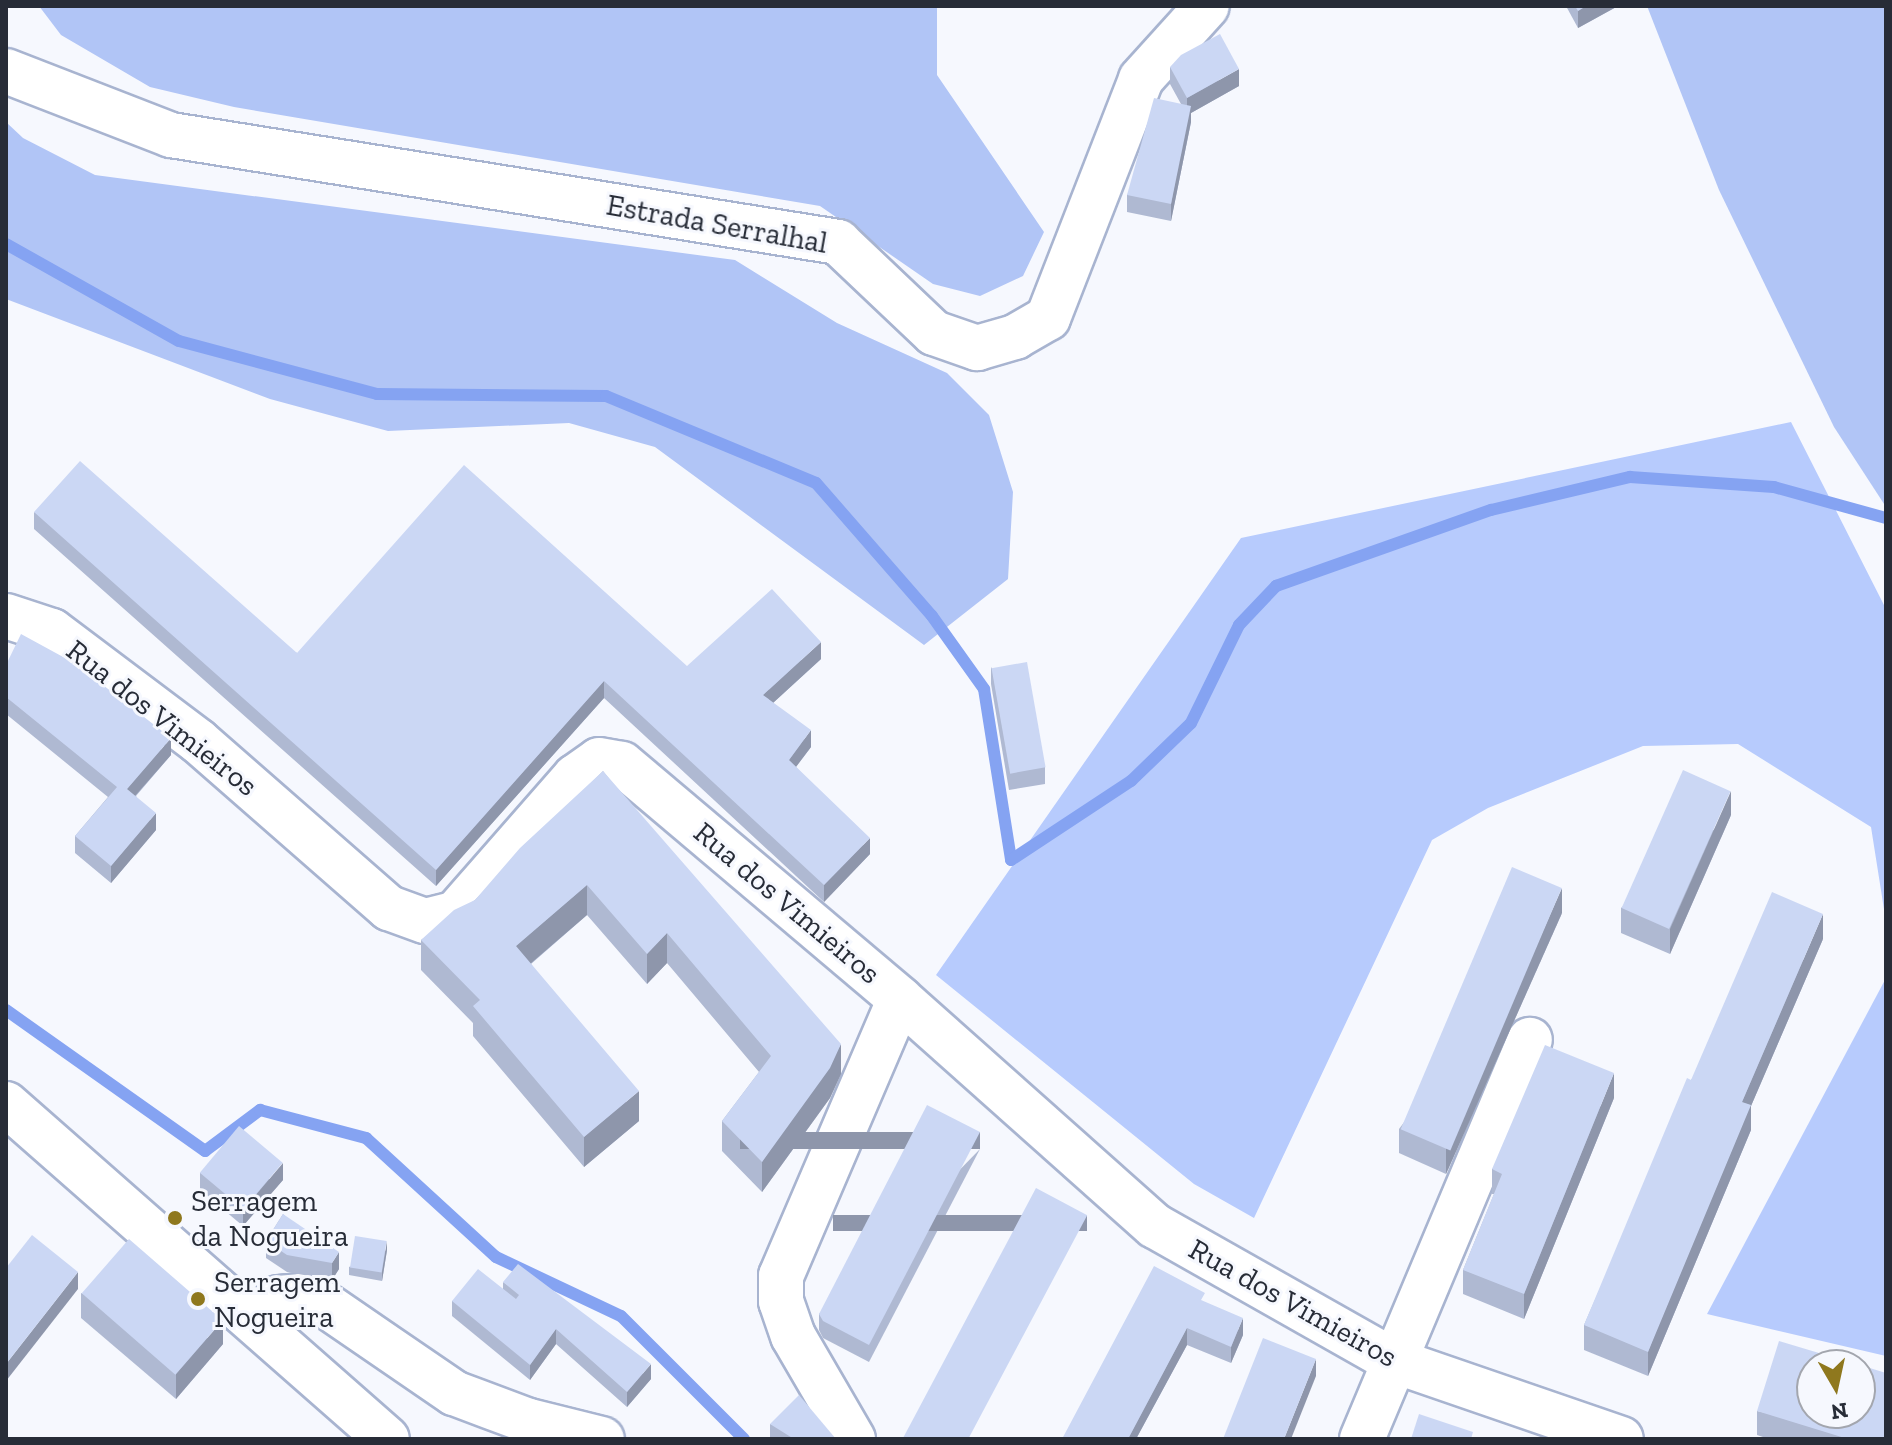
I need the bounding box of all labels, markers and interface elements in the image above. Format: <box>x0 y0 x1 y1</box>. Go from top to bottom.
street label: Estrada Serralhal <box>604 187 830 261</box>
street label: Rua dos Vimieiros <box>59 632 265 804</box>
street label: Rua dos Vimieiros <box>686 814 888 992</box>
place label: Serragem da Nogueira <box>191 1183 348 1254</box>
marker: Serragem da Nogueira <box>166 1209 184 1227</box>
street label: Rua dos Vimieiros <box>1182 1231 1404 1375</box>
place label: Serragem Nogueira <box>214 1264 340 1334</box>
marker: Serragem Nogueira <box>189 1290 207 1308</box>
north arrow <box>1796 1349 1876 1429</box>
text: N <box>1829 1397 1850 1426</box>

